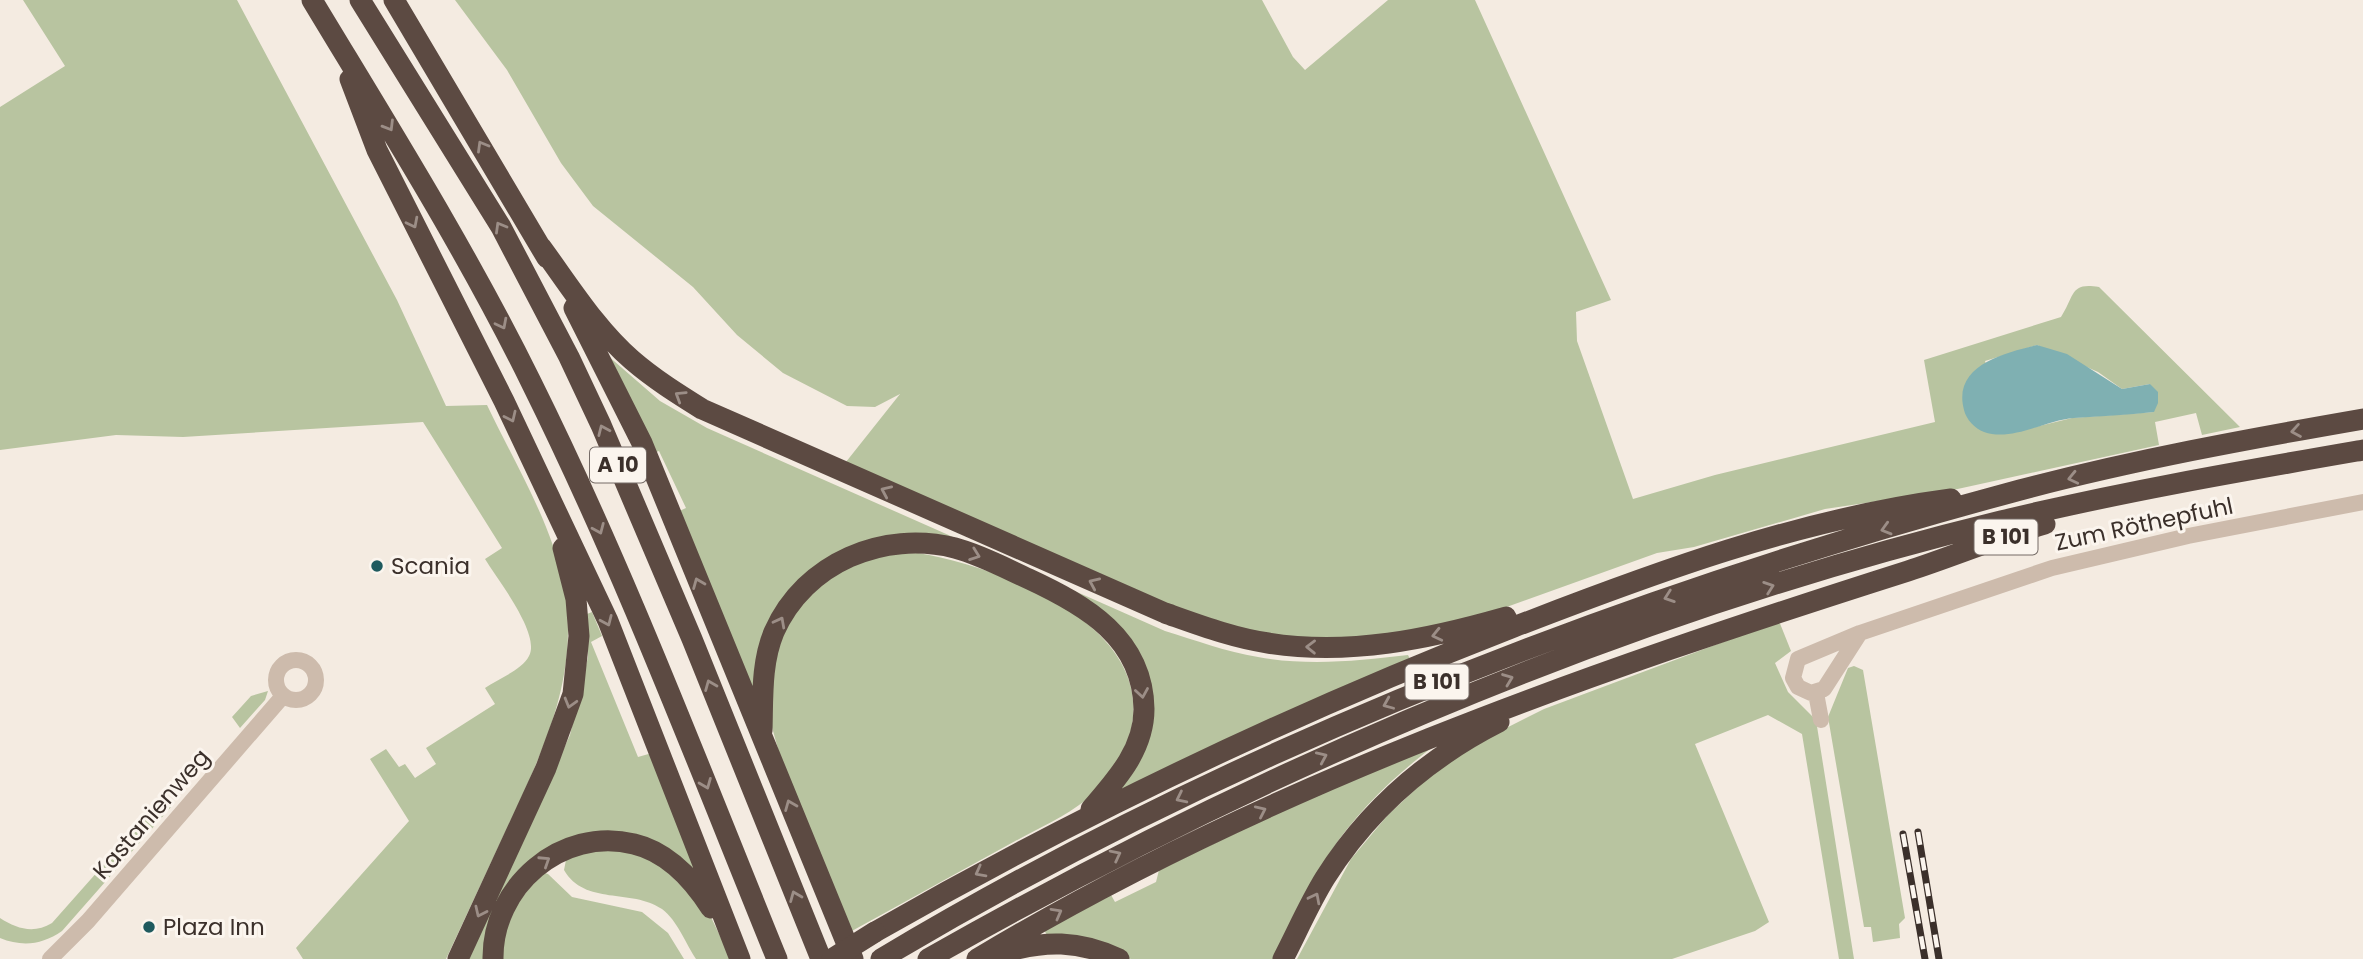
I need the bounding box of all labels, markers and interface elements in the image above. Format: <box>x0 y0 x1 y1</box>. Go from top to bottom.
one-way arrow <box>381 119 394 132</box>
one-way arrow <box>477 141 490 154</box>
one-way arrow <box>405 216 419 228</box>
one-way arrow <box>495 222 508 234</box>
one-way arrow <box>493 317 507 329</box>
one-way arrow <box>674 391 687 404</box>
one-way arrow <box>503 410 517 422</box>
one-way arrow <box>2290 423 2302 438</box>
one-way arrow <box>597 425 611 437</box>
road number: A 10 <box>590 448 646 482</box>
one-way arrow <box>2067 470 2079 484</box>
one-way arrow <box>881 485 893 499</box>
street label: Zum Röthepfuhl <box>2052 490 2236 558</box>
road number: B 101 <box>1974 520 2038 554</box>
one-way arrow <box>1880 521 1892 535</box>
one-way arrow <box>591 522 605 535</box>
one-way arrow <box>969 547 981 561</box>
place label: Scania <box>391 550 470 582</box>
marker: Scania <box>369 558 385 574</box>
one-way arrow <box>1089 577 1101 591</box>
one-way arrow <box>693 578 707 590</box>
one-way arrow <box>1763 581 1775 595</box>
one-way arrow <box>1663 589 1676 603</box>
one-way arrow <box>599 614 613 626</box>
one-way arrow <box>772 617 785 630</box>
one-way arrow <box>1431 627 1443 641</box>
one-way arrow <box>1305 639 1316 655</box>
road number: B 101 <box>1406 664 1468 700</box>
one-way arrow <box>1502 674 1514 688</box>
one-way arrow <box>704 679 718 692</box>
one-way arrow <box>1134 687 1149 699</box>
one-way arrow <box>1382 695 1394 709</box>
one-way arrow <box>563 697 578 709</box>
street label: Kastanienweg <box>85 742 217 886</box>
one-way arrow <box>1315 751 1327 765</box>
one-way arrow <box>698 777 712 790</box>
one-way arrow <box>1176 789 1188 803</box>
one-way arrow <box>784 800 798 812</box>
one-way arrow <box>1253 805 1266 819</box>
one-way arrow <box>1109 849 1121 863</box>
one-way arrow <box>538 856 551 869</box>
one-way arrow <box>975 864 987 877</box>
one-way arrow <box>790 890 804 902</box>
one-way arrow <box>1306 893 1320 906</box>
one-way arrow <box>474 904 488 917</box>
one-way arrow <box>1050 908 1063 921</box>
place label: Plaza Inn <box>163 911 265 943</box>
marker: Plaza Inn <box>141 919 157 935</box>

